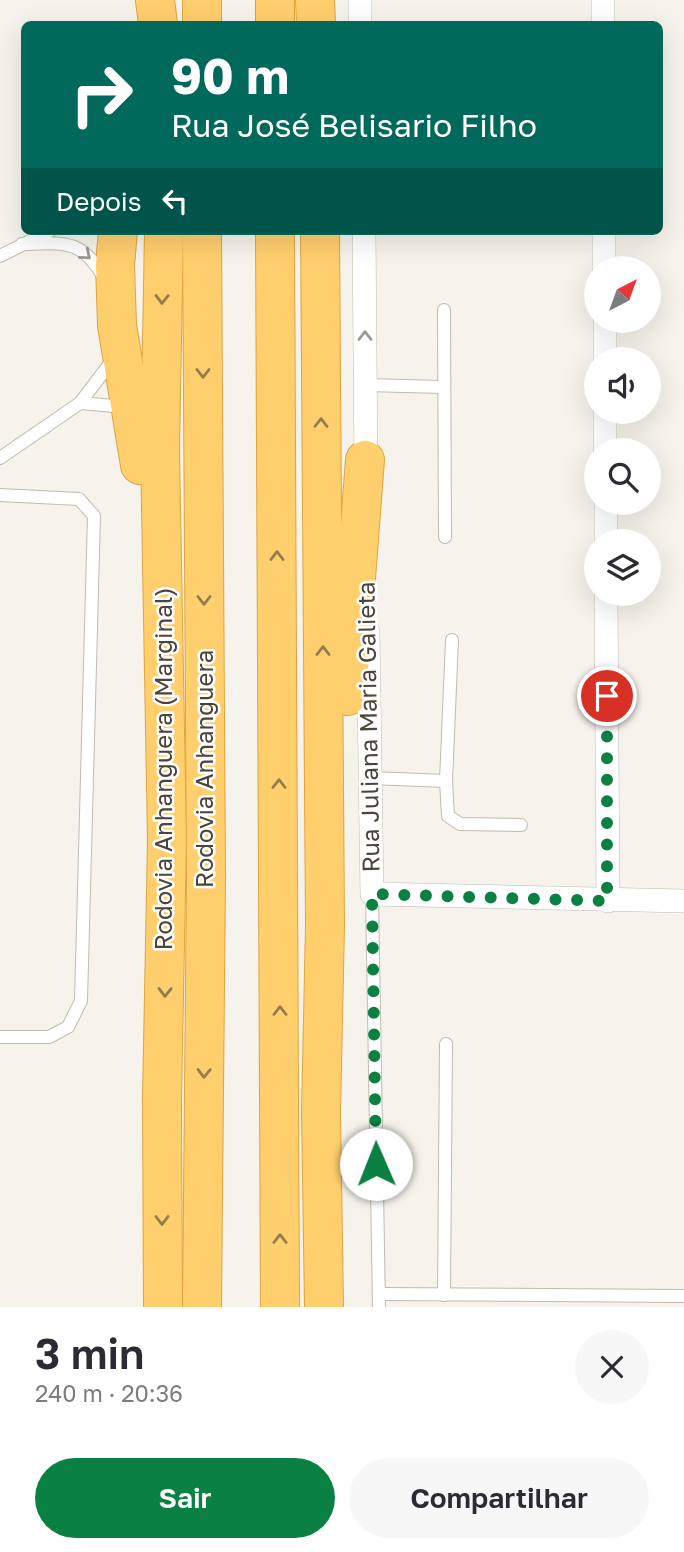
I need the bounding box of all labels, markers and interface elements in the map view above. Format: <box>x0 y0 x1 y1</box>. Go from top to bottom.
text: 90 m <box>171 46 289 105</box>
icon: right <box>56 49 147 140</box>
text: Rua José Belisario Filho <box>171 106 537 144</box>
icon: left <box>156 182 194 220</box>
text: Depois <box>56 186 142 217</box>
one-way arrow <box>78 247 91 259</box>
north arrow <box>584 256 662 332</box>
map controls <box>584 256 661 606</box>
one-way arrow <box>155 294 170 305</box>
one-way arrow <box>357 330 373 340</box>
button: sound <box>584 347 661 424</box>
one-way arrow <box>195 368 211 378</box>
one-way arrow <box>313 418 329 428</box>
button: search <box>584 438 661 515</box>
button: layers <box>584 529 661 606</box>
one-way arrow <box>269 551 285 561</box>
street label: Rua Juliana Maria Galieta <box>350 581 385 873</box>
street label: Rodovia Anhanguera (Marginal) <box>148 587 177 951</box>
one-way arrow <box>196 595 212 606</box>
one-way arrow <box>315 645 331 656</box>
street label: Rodovia Anhanguera <box>189 650 218 888</box>
pin <box>577 666 637 726</box>
icon: arrive <box>588 677 626 715</box>
one-way arrow <box>271 778 287 789</box>
one-way arrow <box>157 987 173 998</box>
one-way arrow <box>272 1006 288 1016</box>
one-way arrow <box>196 1068 212 1078</box>
position arrow <box>339 1127 413 1201</box>
one-way arrow <box>155 1214 170 1225</box>
one-way arrow <box>272 1233 288 1244</box>
text: 3 min <box>35 1328 144 1378</box>
button: close <box>575 1330 649 1404</box>
text: 240 m · 20:36 <box>35 1379 183 1407</box>
button: Sair <box>35 1458 335 1538</box>
button: Compartilhar <box>349 1458 649 1538</box>

